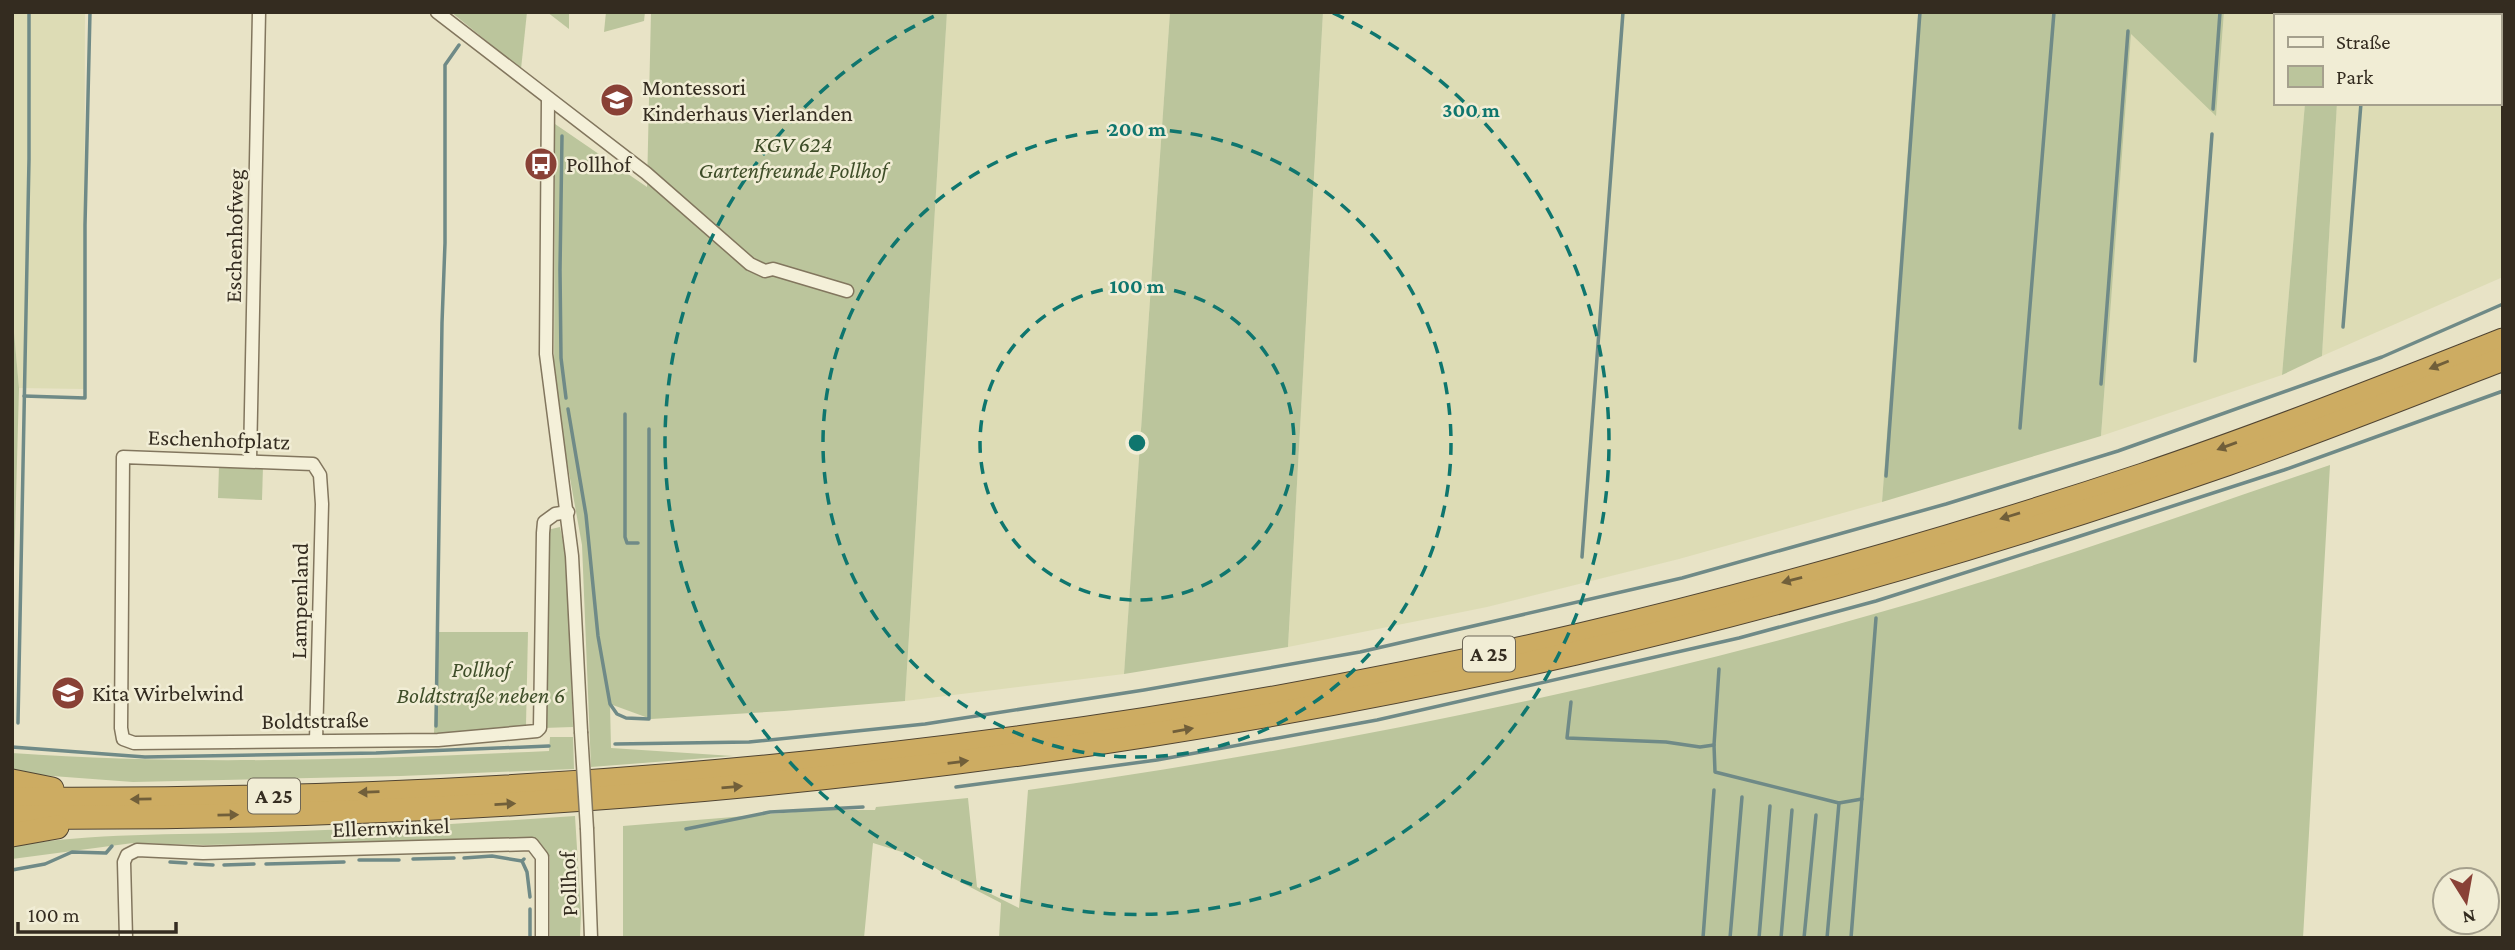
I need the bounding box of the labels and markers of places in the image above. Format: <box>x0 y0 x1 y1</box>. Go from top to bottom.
place label: Montessori Kinderhaus Vierlanden <box>642 74 853 126</box>
school or university icon: Montessori Kinderhaus Vierlanden <box>598 81 636 119</box>
bus stop icon: Pollhof <box>522 145 560 183</box>
place label: Pollhof <box>566 151 632 177</box>
centre of rings <box>1125 431 1149 455</box>
school or university icon: Kita Wirbelwind <box>49 674 87 712</box>
place label: Kita Wirbelwind <box>92 680 244 706</box>

